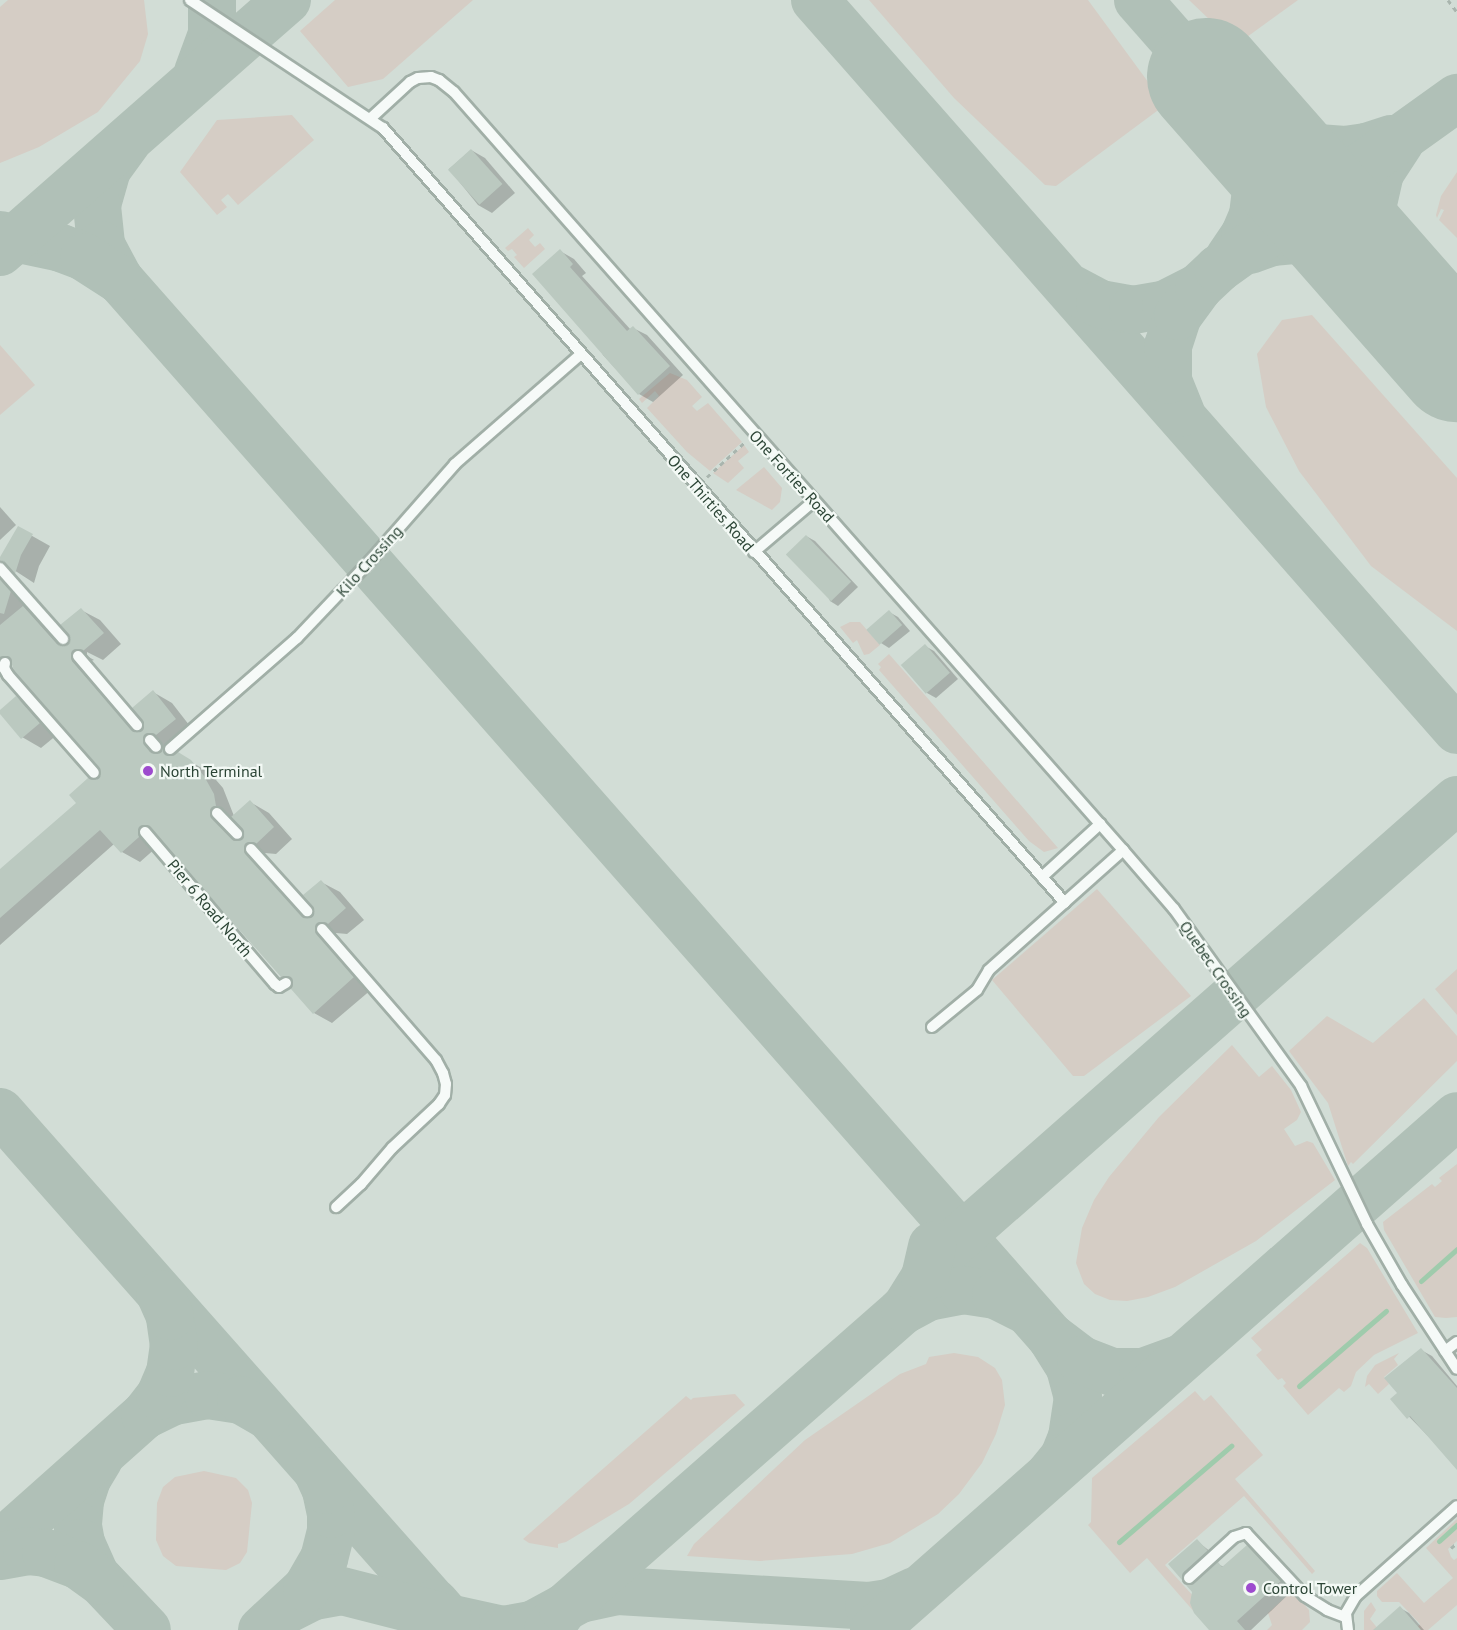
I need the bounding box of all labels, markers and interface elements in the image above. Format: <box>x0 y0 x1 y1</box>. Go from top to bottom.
street label: One Forties Road <box>746 426 838 526</box>
street label: One Thirties Road <box>664 450 758 556</box>
street label: Kilo Crossing <box>332 521 406 601</box>
place label: North Terminal <box>160 761 263 781</box>
marker: North Terminal <box>141 764 155 778</box>
street label: Pier 6 Road North <box>164 855 256 961</box>
street label: Quebec Crossing <box>1176 917 1256 1021</box>
place label: Control Tower <box>1263 1578 1358 1598</box>
marker: Control Tower <box>1244 1581 1258 1595</box>

